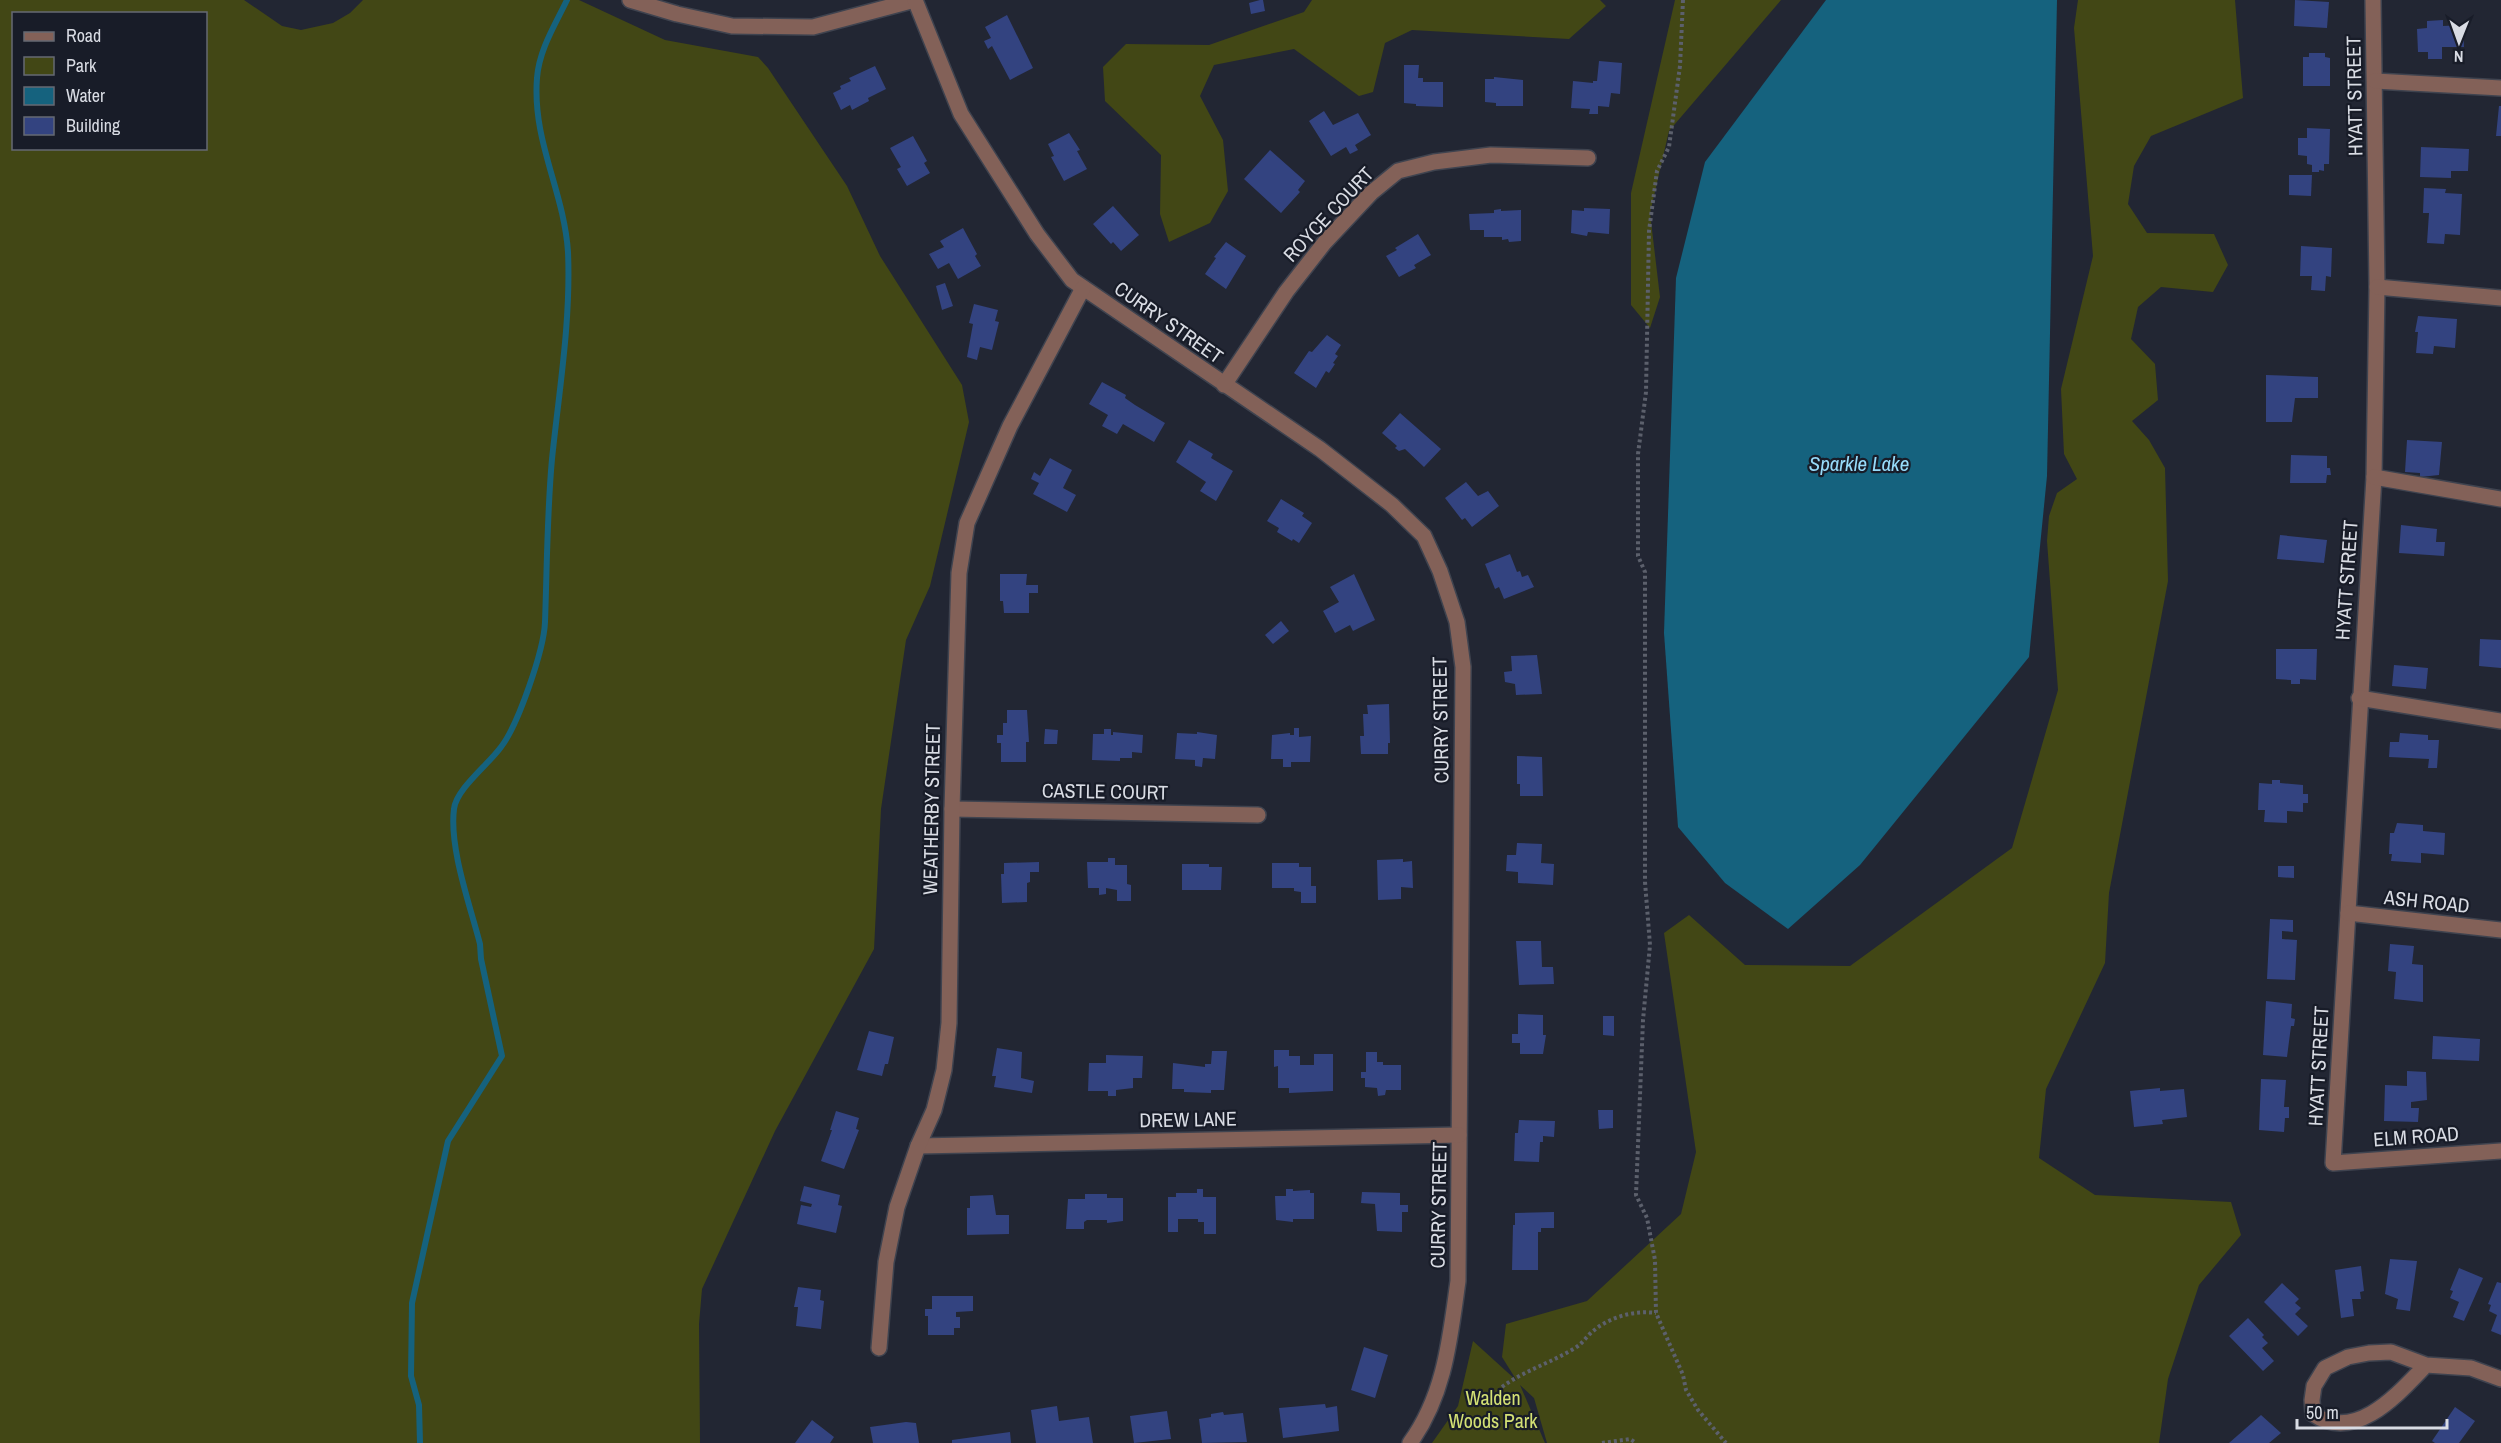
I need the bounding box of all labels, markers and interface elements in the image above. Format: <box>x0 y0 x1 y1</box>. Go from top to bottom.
legend <box>12 12 207 150</box>
north arrow <box>2429 12 2489 72</box>
text: Road <box>66 23 101 48</box>
street label: HYATT STREET <box>2339 36 2369 156</box>
text: N <box>2454 46 2464 68</box>
text: Park <box>66 53 97 78</box>
text: Water <box>66 83 105 108</box>
text: Building <box>66 113 121 138</box>
street label: ROYCE COURT <box>1277 161 1379 267</box>
street label: CURRY STREET <box>1109 275 1229 369</box>
water label: Sparkle Lake <box>1809 449 1909 478</box>
street label: HYATT STREET <box>2328 519 2364 641</box>
street label: CURRY STREET <box>1425 656 1455 784</box>
street label: WEATHERBY STREET <box>916 723 946 895</box>
street label: CASTLE COURT <box>1042 776 1168 806</box>
street label: ASH ROAD <box>2382 883 2471 919</box>
street label: HYATT STREET <box>2301 1005 2335 1127</box>
street label: DREW LANE <box>1139 1105 1237 1133</box>
street label: ELM ROAD <box>2372 1120 2460 1152</box>
street label: CURRY STREET <box>1423 1141 1453 1269</box>
park label: Walden Woods Park <box>1448 1384 1538 1434</box>
scale bar <box>2297 1392 2447 1430</box>
text: 50 m <box>2306 1400 2339 1425</box>

